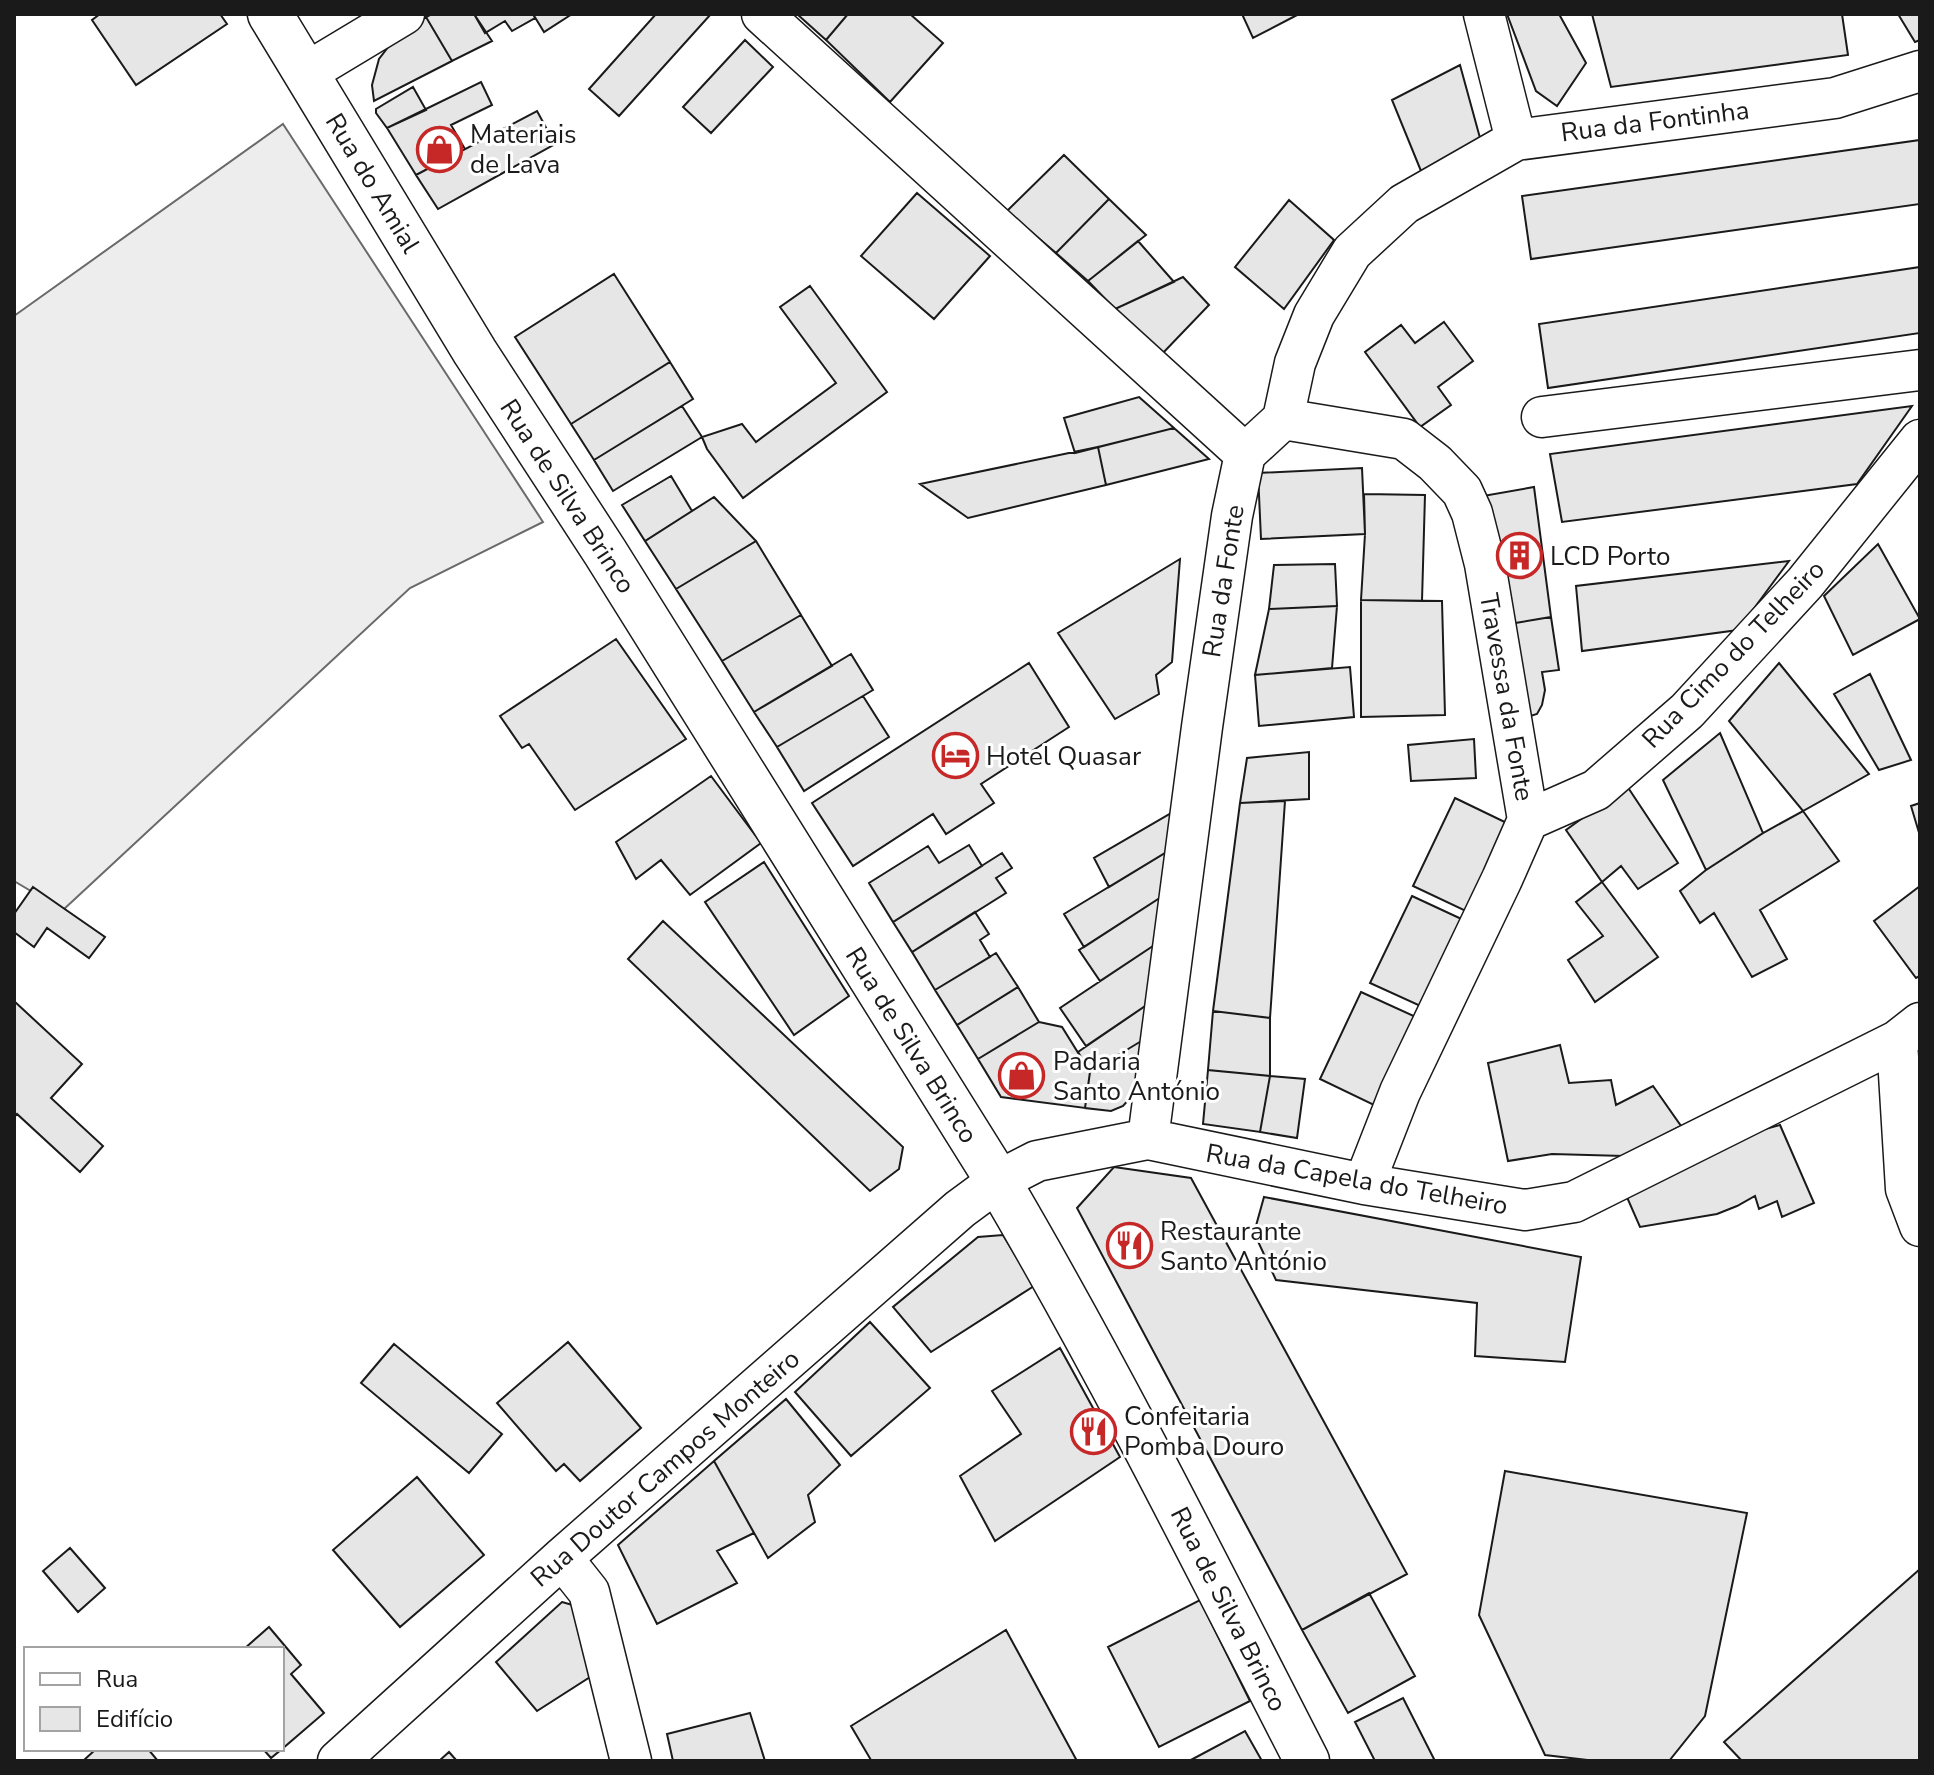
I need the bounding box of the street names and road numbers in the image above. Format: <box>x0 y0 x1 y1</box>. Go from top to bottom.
street label: Rua da Fontinha <box>1559 93 1751 150</box>
street label: Rua do Amial <box>317 107 428 260</box>
street label: Rua de Silva Brinco <box>492 392 644 600</box>
street label: Rua da Fonte <box>1194 502 1253 660</box>
street label: Rua Cimo do Telheiro <box>1634 553 1832 756</box>
street label: Travessa da Fonte <box>1471 590 1542 804</box>
street label: Rua de Silva Brinco <box>837 941 986 1150</box>
street label: Rua da Capela do Telheiro <box>1203 1136 1511 1223</box>
street label: Rua Doutor Campos Monteiro <box>523 1342 807 1595</box>
street label: Rua de Silva Brinco <box>1162 1501 1295 1717</box>

